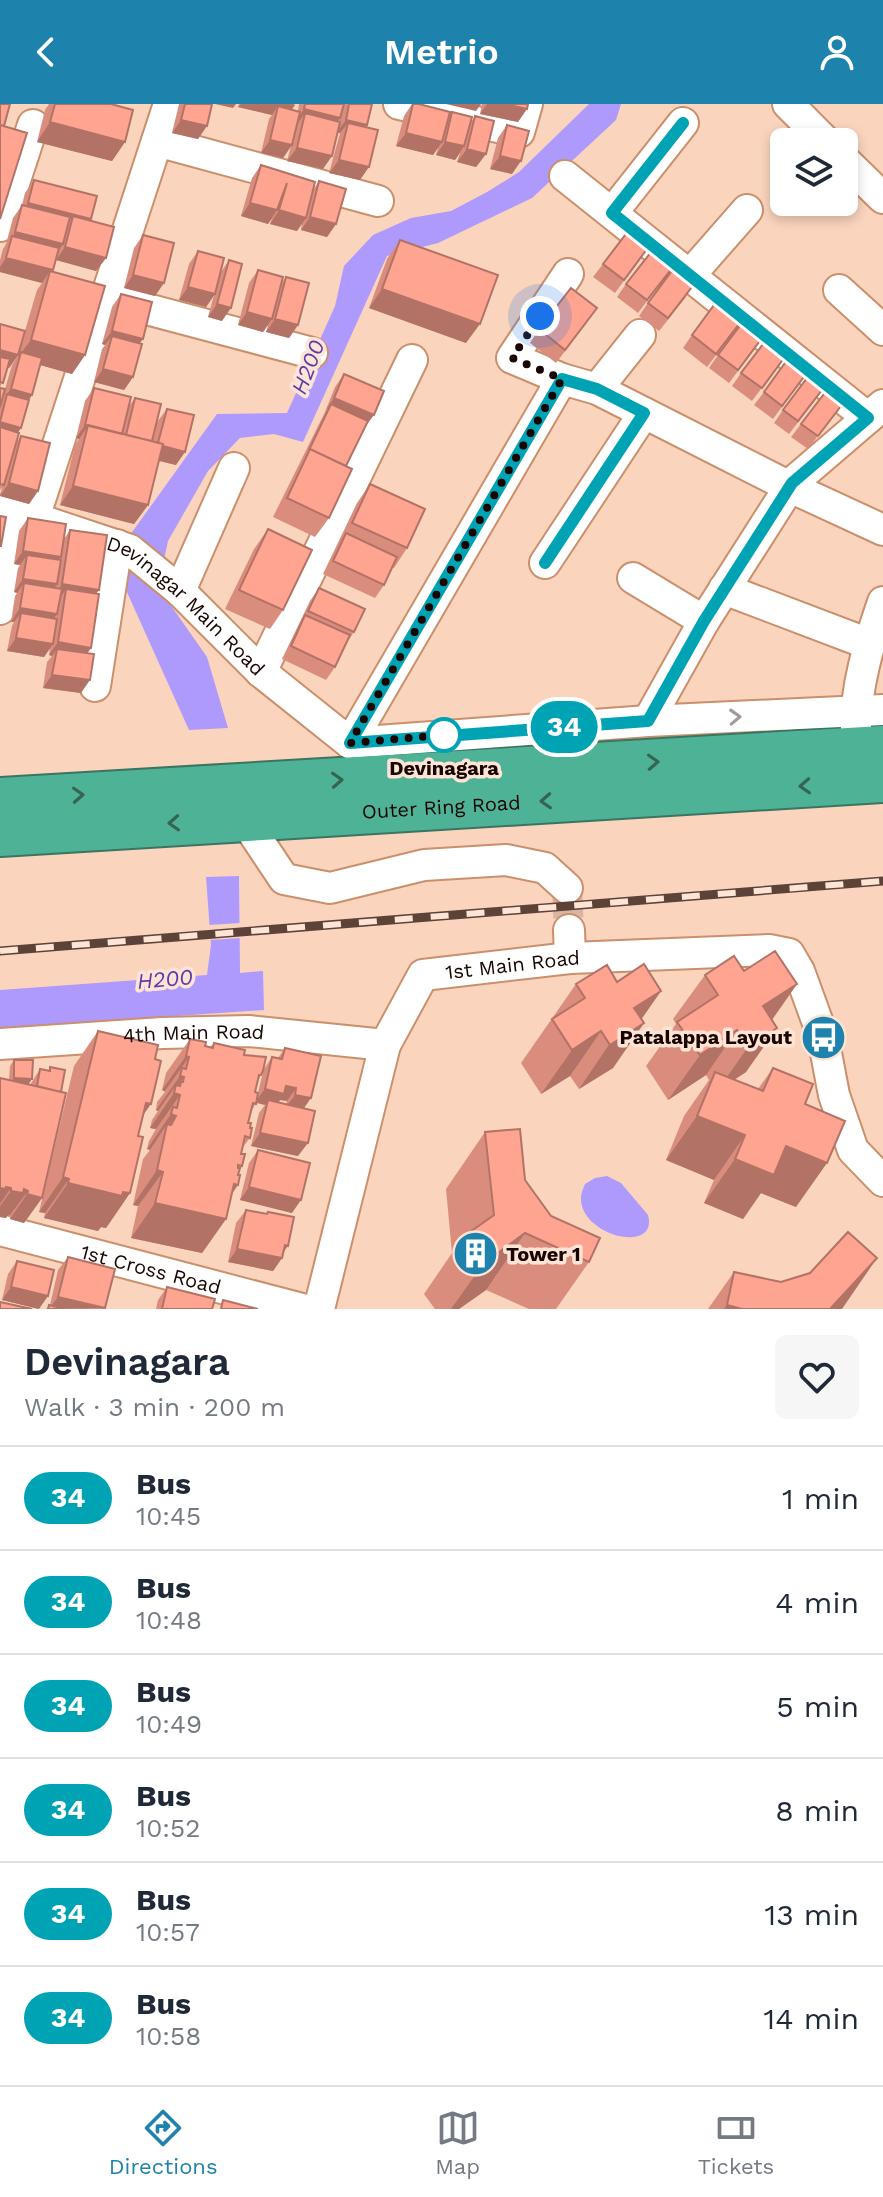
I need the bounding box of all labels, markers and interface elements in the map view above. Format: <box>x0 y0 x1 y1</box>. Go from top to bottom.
icon: back <box>24 30 68 74</box>
icon: person <box>815 30 859 74</box>
text: Metrio <box>384 31 499 73</box>
map controls <box>770 128 858 216</box>
button: layers <box>770 128 858 216</box>
your location <box>520 296 560 336</box>
water label: H200 <box>286 336 330 398</box>
street label: Devinagar Main Road <box>104 531 270 681</box>
line badge: 34 <box>528 701 600 753</box>
one-way arrow <box>729 709 742 726</box>
text: 34 <box>547 710 581 743</box>
marker: Devinagara <box>427 718 461 752</box>
one-way arrow <box>647 754 660 771</box>
place label: Devinagara <box>389 756 499 780</box>
one-way arrow <box>331 772 344 789</box>
one-way arrow <box>798 777 811 794</box>
one-way arrow <box>72 787 85 804</box>
street label: Outer Ring Road <box>361 790 521 824</box>
one-way arrow <box>539 792 552 809</box>
one-way arrow <box>167 814 180 831</box>
street label: 1st Main Road <box>444 946 580 984</box>
water label: H200 <box>136 964 194 994</box>
bus stop icon: Patalappa Layout <box>799 1013 847 1061</box>
street label: 4th Main Road <box>122 1019 266 1048</box>
place label: Patalappa Layout <box>619 1025 792 1049</box>
building icon: Tower 1 <box>451 1230 499 1278</box>
street label: 1st Cross Road <box>78 1240 224 1299</box>
place label: Tower 1 <box>506 1242 581 1266</box>
button: heart <box>775 1335 859 1419</box>
text: Devinagara <box>24 1340 230 1384</box>
text: Walk · 3 min · 200 m <box>24 1392 285 1422</box>
text: Bus <box>136 1466 191 1501</box>
text: 34 <box>51 1481 85 1514</box>
text: 1 min <box>782 1481 859 1516</box>
text: 10:45 <box>136 1501 201 1531</box>
text: Bus <box>136 1570 191 1605</box>
text: 34 <box>51 1585 85 1618</box>
text: 4 min <box>775 1585 859 1620</box>
text: 10:48 <box>136 1605 202 1635</box>
text: Bus <box>136 1674 191 1709</box>
text: 34 <box>51 1689 85 1722</box>
text: 5 min <box>776 1689 859 1724</box>
text: 10:49 <box>136 1709 202 1739</box>
text: Bus <box>136 1778 191 1813</box>
text: 34 <box>51 1793 85 1826</box>
text: 8 min <box>775 1793 859 1828</box>
text: 10:52 <box>136 1813 200 1843</box>
text: Bus <box>136 1882 191 1917</box>
text: 34 <box>51 1897 85 1930</box>
text: 13 min <box>764 1897 859 1932</box>
text: 10:57 <box>136 1917 200 1947</box>
text: Bus <box>136 1986 191 2021</box>
text: 34 <box>51 2001 85 2034</box>
text: 14 min <box>764 2001 859 2036</box>
text: 10:58 <box>136 2021 201 2051</box>
tab: Directions <box>109 2106 218 2179</box>
tab: Map <box>435 2106 480 2179</box>
tab: Tickets <box>698 2106 774 2179</box>

